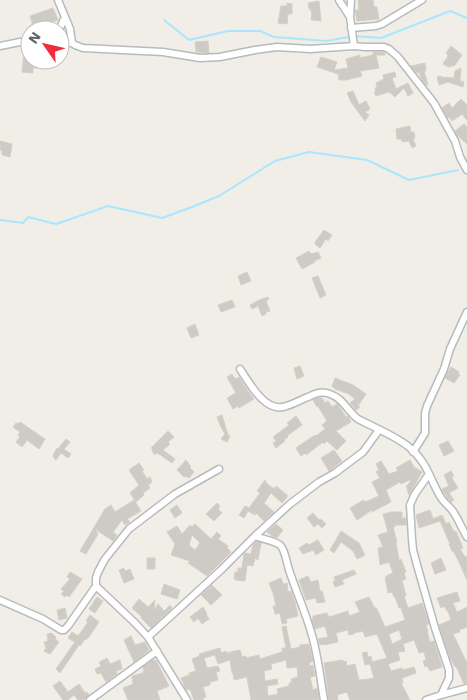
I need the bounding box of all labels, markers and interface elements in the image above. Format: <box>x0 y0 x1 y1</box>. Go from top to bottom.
north arrow <box>20 20 70 70</box>
text: N <box>25 29 44 47</box>

